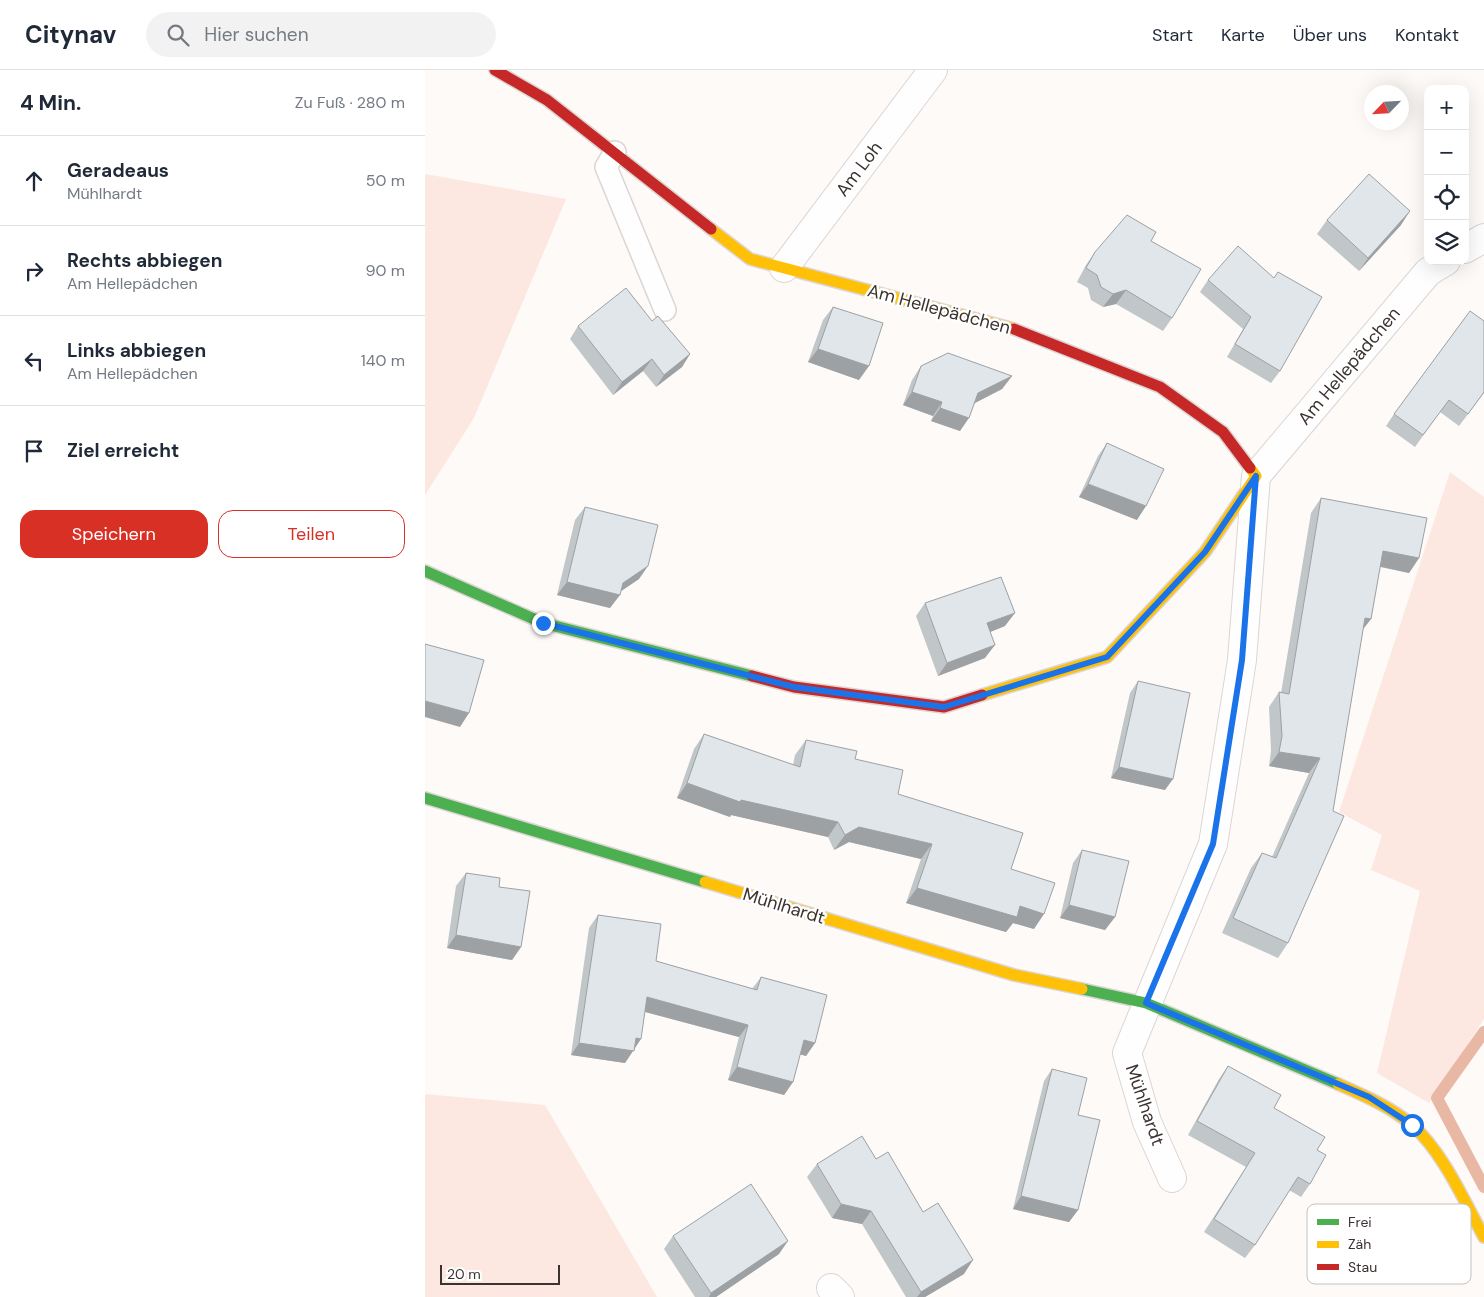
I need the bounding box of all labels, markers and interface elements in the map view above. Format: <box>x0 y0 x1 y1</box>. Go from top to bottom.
search box <box>146 12 496 57</box>
text: Citynav <box>25 19 116 50</box>
icon: search <box>164 21 192 49</box>
text: Hier suchen <box>204 22 309 47</box>
text: Start <box>1152 23 1193 47</box>
text: Karte <box>1221 23 1265 47</box>
text: Über uns <box>1293 23 1367 47</box>
text: Kontakt <box>1395 23 1459 47</box>
north arrow <box>1364 85 1409 130</box>
map controls <box>1424 85 1469 265</box>
button: + <box>1424 85 1469 130</box>
text: 4 Min. <box>20 89 81 117</box>
text: Zu Fuß · 280 m <box>295 92 405 113</box>
button: − <box>1424 130 1469 175</box>
street label: Am Loh <box>830 137 888 201</box>
text: Geradeaus <box>67 158 169 183</box>
icon: ahead <box>20 167 48 195</box>
text: 50 m <box>366 170 405 191</box>
button: locate <box>1424 175 1469 220</box>
text: Mühlhardt <box>67 183 142 204</box>
button: layers <box>1424 220 1469 265</box>
text: Rechts abbiegen <box>67 248 222 273</box>
icon: right <box>20 257 48 285</box>
text: 90 m <box>365 260 405 281</box>
text: Am Hellepädchen <box>67 273 198 294</box>
street label: Am Hellepädchen <box>865 278 1013 340</box>
street label: Am Hellepädchen <box>1293 302 1405 430</box>
text: Links abbiegen <box>67 338 206 363</box>
icon: left <box>20 347 48 375</box>
text: 140 m <box>361 350 405 371</box>
text: Am Hellepädchen <box>67 363 198 384</box>
icon: arrive <box>20 437 48 465</box>
text: Ziel erreicht <box>67 438 179 463</box>
button: Speichern <box>20 510 208 558</box>
button: Teilen <box>218 510 405 558</box>
route end <box>532 612 555 635</box>
street label: Mühlhardt <box>740 882 828 930</box>
street label: Mühlhardt <box>1120 1061 1170 1149</box>
route start <box>1401 1114 1424 1137</box>
legend <box>1307 1204 1471 1284</box>
text: Frei <box>1348 1213 1372 1231</box>
text: Zäh <box>1348 1235 1371 1253</box>
text: Stau <box>1348 1258 1377 1276</box>
scale bar <box>440 1262 560 1285</box>
text: 20 m <box>447 1265 481 1283</box>

